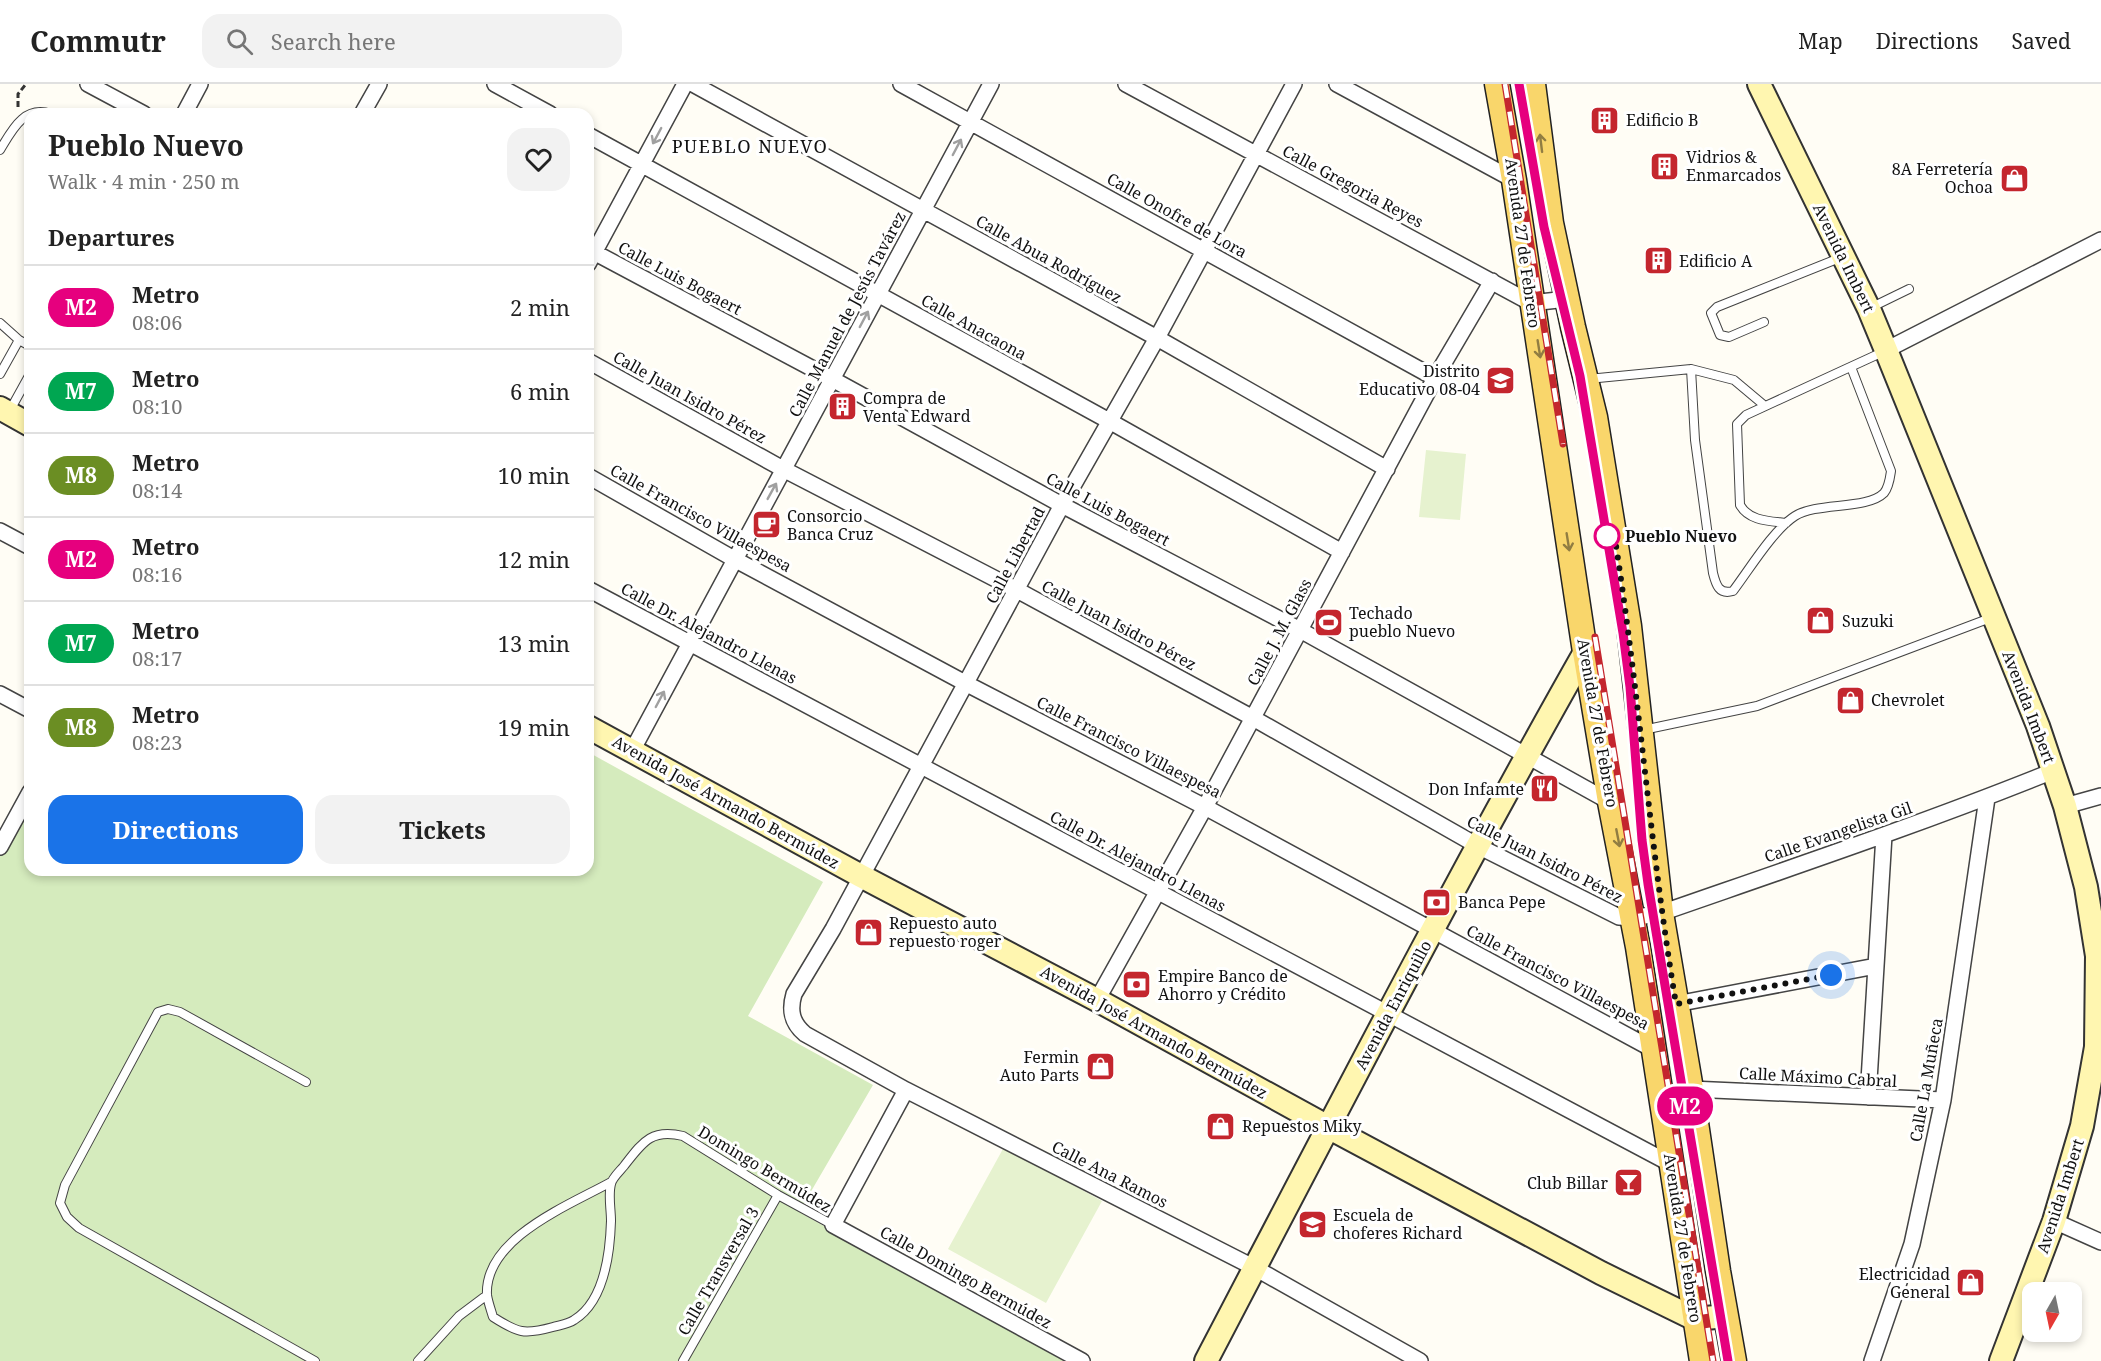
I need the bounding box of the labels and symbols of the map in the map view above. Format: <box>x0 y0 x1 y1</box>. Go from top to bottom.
building icon: Edificio B <box>1589 104 1621 136</box>
place label: Edificio B <box>1626 109 1698 131</box>
one-way arrow <box>651 126 662 144</box>
one-way arrow <box>1535 133 1546 153</box>
district label: PUEBLO NUEVO <box>672 134 828 158</box>
one-way arrow <box>951 139 963 156</box>
street label: Calle Gregoria Reyes <box>1279 140 1427 232</box>
place label: Vidrios & Enmarcados <box>1686 146 1781 186</box>
building icon: Vidrios & Enmarcados <box>1649 150 1681 182</box>
street label: Avenida 27 de Febrero <box>1500 157 1546 329</box>
place label: 8A Ferretería Ochoa <box>1892 158 1993 198</box>
shop icon: 8A Ferretería Ochoa <box>1998 162 2030 194</box>
street label: Calle Onofre de Lora <box>1103 167 1251 263</box>
street label: Avenida Imbert <box>1808 200 1880 317</box>
street label: Calle Manuel de Jesús Tavárez <box>783 207 911 421</box>
street label: Calle Abua Rodríguez <box>972 210 1126 308</box>
street label: Calle Luis Bogaert <box>614 236 746 320</box>
building icon: Edificio A <box>1642 245 1674 277</box>
place label: Edificio A <box>1679 250 1753 272</box>
street label: Calle Anacaona <box>917 289 1031 365</box>
one-way arrow <box>858 311 870 328</box>
one-way arrow <box>1533 339 1544 359</box>
street label: Calle Juan Isidro Pérez <box>609 346 771 448</box>
place label: Distrito Educativo 08-04 <box>1359 360 1480 400</box>
school or university icon: Distrito Educativo 08-04 <box>1485 364 1517 396</box>
place label: Compra de Venta Edward <box>863 387 971 427</box>
building icon: Compra de Venta Edward <box>826 391 858 423</box>
street label: Calle Francisco Villaespesa <box>606 459 796 577</box>
street label: Calle Luis Bogaert <box>1042 467 1174 551</box>
one-way arrow <box>767 482 778 500</box>
street label: Calle Libertad <box>980 502 1050 607</box>
place label: Consorcio Banca Cruz <box>787 505 874 545</box>
cafe icon: Consorcio Banca Cruz <box>750 509 782 541</box>
marker: Pueblo Nuevo <box>1594 523 1620 549</box>
place label: Pueblo Nuevo <box>1625 525 1737 547</box>
one-way arrow <box>1563 532 1574 551</box>
street label: Calle Juan Isidro Pérez <box>1038 575 1200 675</box>
street label: Calle J. M. Glass <box>1242 575 1316 689</box>
street label: Calle Dr. Alejandro Llenas <box>617 577 801 689</box>
place label: Techado pueblo Nuevo <box>1349 602 1455 642</box>
shop icon: Suzuki <box>1805 605 1837 637</box>
sports icon: Techado pueblo Nuevo <box>1312 606 1344 638</box>
place label: Suzuki <box>1842 610 1894 632</box>
street label: Avenida 27 de Febrero <box>1572 637 1624 809</box>
street label: Avenida Imbert <box>1997 647 2061 767</box>
shop icon: Chevrolet <box>1834 684 1866 716</box>
place label: Chevrolet <box>1871 689 1945 711</box>
one-way arrow <box>655 691 666 709</box>
street label: Calle Francisco Villaespesa <box>1033 691 1225 803</box>
street label: Avenida José Armando Bermúdez <box>609 730 843 874</box>
restaurant icon: Don Infamte <box>1529 773 1561 805</box>
place label: Don Infamte <box>1428 778 1524 800</box>
street label: Calle Evangelista Gil <box>1761 796 1915 868</box>
street label: Calle Dr. Alejandro Llenas <box>1046 805 1230 917</box>
street label: Calle Juan Isidro Pérez <box>1463 810 1627 908</box>
one-way arrow <box>1613 828 1624 847</box>
bank icon: Banca Pepe <box>1421 886 1453 918</box>
place label: Banca Pepe <box>1458 891 1545 913</box>
place label: Repuesto auto repuesto roger <box>889 912 1002 952</box>
shop icon: Repuesto auto repuesto roger <box>852 916 884 948</box>
street label: Calle Francisco Villaespesa <box>1463 919 1653 1035</box>
street label: Avenida Enriquillo <box>1350 936 1436 1074</box>
street label: Avenida José Armando Bermúdez <box>1037 960 1271 1104</box>
your location <box>1816 960 1846 990</box>
place label: Empire Banco de Ahorro y Crédito <box>1158 965 1288 1005</box>
bank icon: Empire Banco de Ahorro y Crédito <box>1121 969 1153 1001</box>
street label: Calle La Muñeca <box>1904 1016 1948 1144</box>
place label: Fermin Auto Parts <box>1000 1046 1079 1086</box>
shop icon: Fermin Auto Parts <box>1084 1050 1116 1082</box>
street label: Calle Máximo Cabral <box>1738 1062 1898 1092</box>
line badge: M2 <box>1658 1086 1712 1126</box>
shop icon: Repuestos Miky <box>1205 1110 1237 1142</box>
place label: Repuestos Miky <box>1242 1115 1363 1137</box>
street label: Domingo Bermúdez <box>694 1120 836 1218</box>
street label: Calle Ana Ramos <box>1048 1135 1172 1213</box>
street label: Avenida Imbert <box>2031 1136 2089 1256</box>
street label: Avenida 27 de Febrero <box>1659 1152 1707 1324</box>
bar icon: Club Billar <box>1613 1167 1645 1199</box>
place label: Club Billar <box>1527 1172 1608 1194</box>
street label: Calle Transversal 3 <box>672 1203 764 1339</box>
place label: Escuela de choferes Richard <box>1333 1204 1462 1244</box>
school or university icon: Escuela de choferes Richard <box>1296 1208 1328 1240</box>
street label: Calle Domingo Bermúdez <box>876 1221 1056 1333</box>
place label: Electricidad General <box>1859 1263 1950 1303</box>
shop icon: Electricidad General <box>1955 1267 1987 1299</box>
north arrow <box>2022 1282 2082 1342</box>

